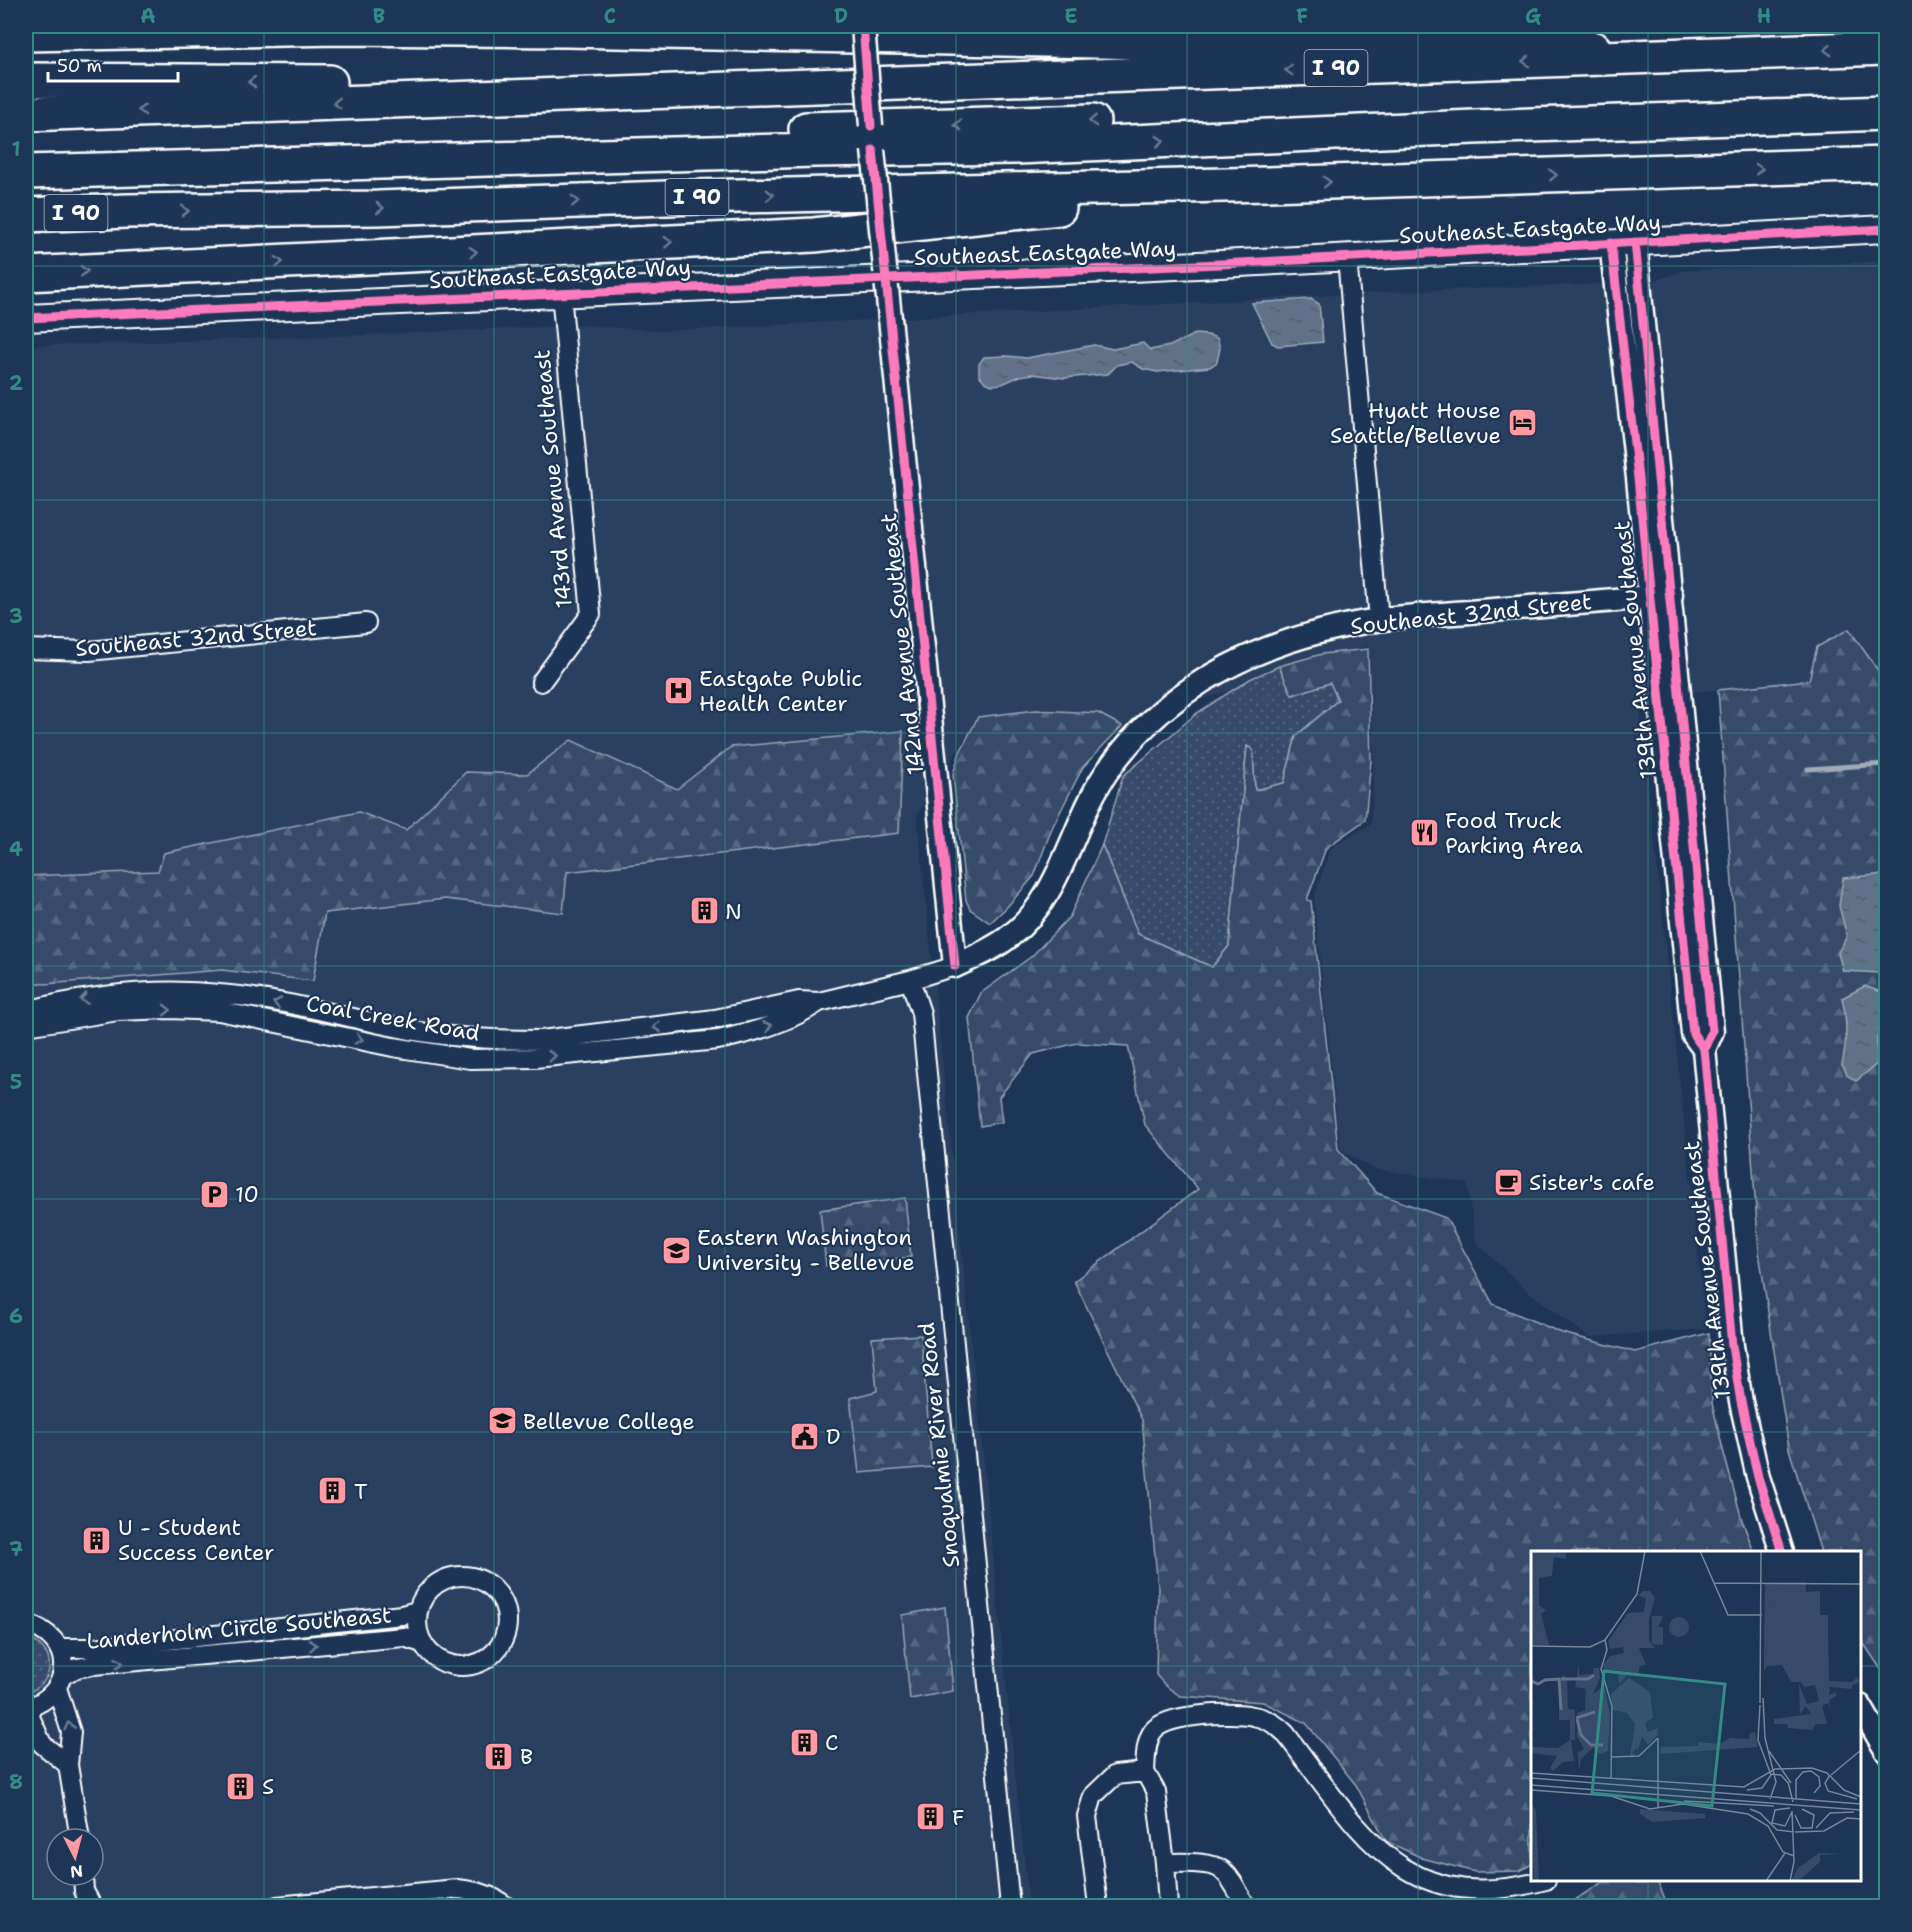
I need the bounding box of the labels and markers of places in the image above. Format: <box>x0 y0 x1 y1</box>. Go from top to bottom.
place label: Hyatt House Seattle/Bellevue <box>1330 396 1501 450</box>
hotel icon: Hyatt House Seattle/Bellevue <box>1506 407 1538 439</box>
place label: Eastgate Public Health Center <box>699 664 862 718</box>
hospital icon: Eastgate Public Health Center <box>662 675 694 707</box>
place label: Food Truck Parking Area <box>1445 806 1583 860</box>
restaurant icon: Food Truck Parking Area <box>1408 817 1440 849</box>
building icon: N <box>688 895 720 927</box>
place label: N <box>725 897 742 926</box>
cafe icon: Sister's cafe <box>1492 1166 1524 1198</box>
place label: Sister's cafe <box>1529 1168 1655 1197</box>
parking icon: 10 <box>198 1178 230 1210</box>
place label: 10 <box>235 1180 259 1209</box>
place label: Eastern Washington University - Bellevue <box>697 1223 915 1277</box>
school or university icon: Eastern Washington University - Bellevue <box>660 1234 692 1266</box>
school or university icon: Bellevue College <box>486 1405 518 1437</box>
place label: Bellevue College <box>523 1407 695 1436</box>
public building icon: D <box>789 1420 821 1452</box>
place label: D <box>826 1422 841 1451</box>
building icon: T <box>317 1475 349 1507</box>
place label: T <box>354 1477 368 1506</box>
place label: U - Student Success Center <box>118 1513 275 1567</box>
building icon: U - Student Success Center <box>81 1524 113 1556</box>
building icon: C <box>788 1726 820 1758</box>
place label: C <box>825 1728 839 1757</box>
building icon: B <box>483 1740 515 1772</box>
place label: B <box>520 1742 533 1771</box>
building icon: S <box>225 1770 257 1802</box>
place label: S <box>262 1772 274 1801</box>
building icon: F <box>915 1801 947 1833</box>
place label: F <box>952 1803 964 1832</box>

